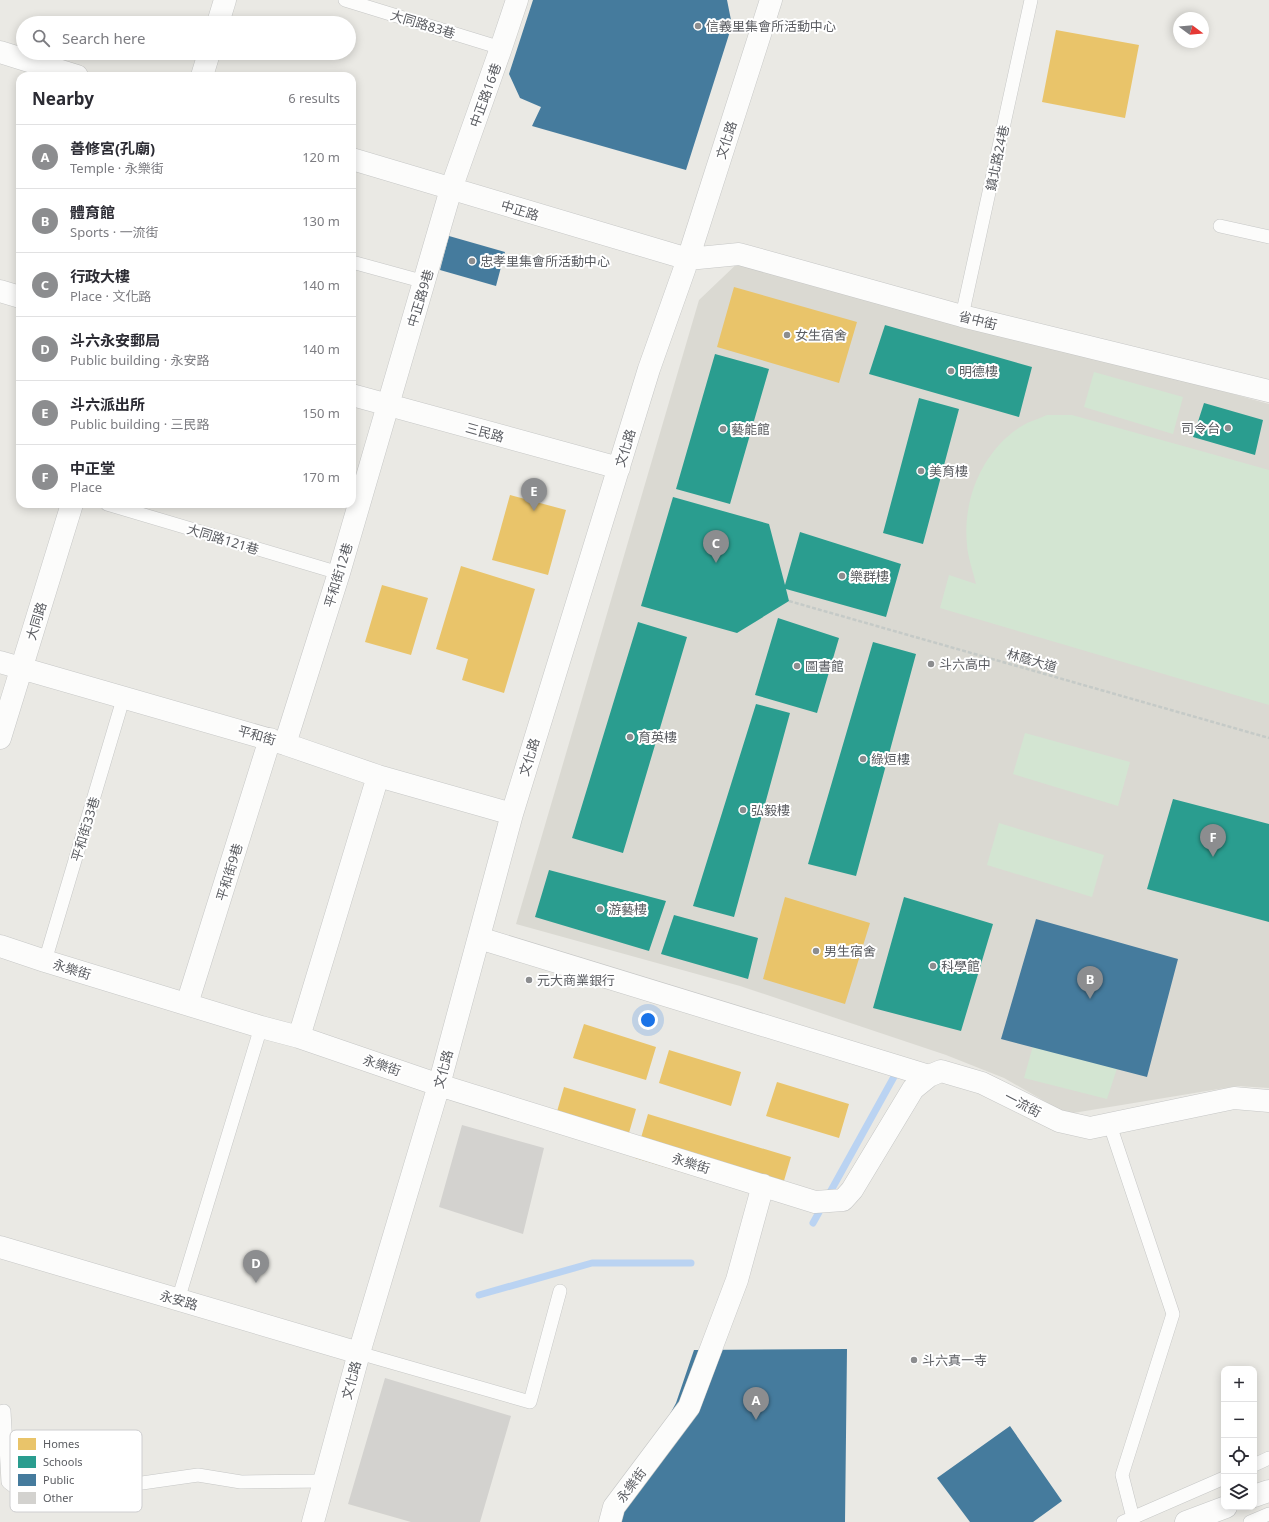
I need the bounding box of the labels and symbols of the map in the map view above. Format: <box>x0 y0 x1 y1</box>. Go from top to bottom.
street label: 大同路83巷 <box>388 6 458 42</box>
north arrow <box>1173 12 1209 48</box>
place label: 信義里集會所活動中心 <box>706 17 836 35</box>
marker: 信義里集會所活動中心 <box>693 21 703 31</box>
street label: 中正路16巷 <box>465 61 505 129</box>
street label: 文化路 <box>711 119 741 161</box>
street label: 鎮北路24巷 <box>981 123 1013 193</box>
street label: 中正路 <box>499 196 541 224</box>
place label: 忠孝里集會所活動中心 <box>480 252 610 270</box>
marker: 忠孝里集會所活動中心 <box>467 256 477 266</box>
street label: 中正路9巷 <box>403 267 437 329</box>
street label: 省中街 <box>957 307 999 333</box>
place label: 女生宿舍 <box>795 326 847 344</box>
marker: 女生宿舍 <box>782 330 792 340</box>
place label: 明德樓 <box>959 362 998 380</box>
marker: 明德樓 <box>946 366 956 376</box>
street label: 三民路 <box>464 418 506 446</box>
place label: 司令台 <box>1181 419 1220 437</box>
place label: 藝能館 <box>731 420 770 438</box>
marker: 司令台 <box>1223 423 1233 433</box>
marker: 藝能館 <box>718 424 728 434</box>
street label: 文化路 <box>611 427 639 469</box>
place label: 美育樓 <box>929 462 968 480</box>
marker: 美育樓 <box>916 466 926 476</box>
pin: E <box>521 478 547 511</box>
street label: 大同路121巷 <box>185 520 261 558</box>
pin: C <box>703 530 729 563</box>
street label: 平和街12巷 <box>320 540 356 610</box>
place label: 樂群樓 <box>850 567 889 585</box>
marker: 樂群樓 <box>837 571 847 581</box>
street label: 大同路 <box>22 600 50 642</box>
street label: 林蔭大道 <box>1005 644 1059 676</box>
place label: 斗六高中 <box>939 655 991 673</box>
place label: 圖書館 <box>805 657 844 675</box>
marker: 斗六高中 <box>926 659 936 669</box>
marker: 圖書館 <box>792 661 802 671</box>
street label: 平和街 <box>236 721 278 749</box>
place label: 育英樓 <box>638 728 677 746</box>
marker: 育英樓 <box>625 732 635 742</box>
street label: 文化路 <box>515 736 543 778</box>
place label: 綠烜樓 <box>871 750 910 768</box>
marker: 綠烜樓 <box>858 754 868 764</box>
street label: 平和街33巷 <box>67 794 103 864</box>
place label: 弘毅樓 <box>751 801 790 819</box>
marker: 弘毅樓 <box>738 805 748 815</box>
pin: F <box>1200 824 1226 857</box>
street label: 平和街9巷 <box>212 841 246 903</box>
place label: 游藝樓 <box>608 900 647 918</box>
marker: 游藝樓 <box>595 904 605 914</box>
place label: 男生宿舍 <box>824 942 876 960</box>
marker: 男生宿舍 <box>811 946 821 956</box>
street label: 永樂街 <box>51 955 93 983</box>
place label: 科學館 <box>941 957 980 975</box>
marker: 科學館 <box>928 961 938 971</box>
pin: B <box>1077 966 1103 999</box>
place label: 元大商業銀行 <box>537 971 615 989</box>
marker: 元大商業銀行 <box>524 975 534 985</box>
your location <box>638 1010 658 1030</box>
street label: 文化路 <box>429 1048 457 1090</box>
street label: 永樂街 <box>361 1050 403 1080</box>
street label: 一流街 <box>1002 1087 1044 1121</box>
street label: 永樂街 <box>670 1149 712 1177</box>
pin: D <box>243 1250 269 1283</box>
street label: 永安路 <box>158 1286 200 1314</box>
place label: 斗六真一寺 <box>922 1351 987 1369</box>
marker: 斗六真一寺 <box>909 1355 919 1365</box>
street label: 文化路 <box>337 1359 365 1401</box>
pin: A <box>743 1387 769 1420</box>
legend <box>10 1430 142 1512</box>
text: Homes <box>43 1436 80 1451</box>
text: Schools <box>43 1454 83 1469</box>
street label: 永樂街 <box>612 1464 650 1506</box>
text: Public <box>43 1472 74 1487</box>
text: Other <box>43 1490 74 1505</box>

